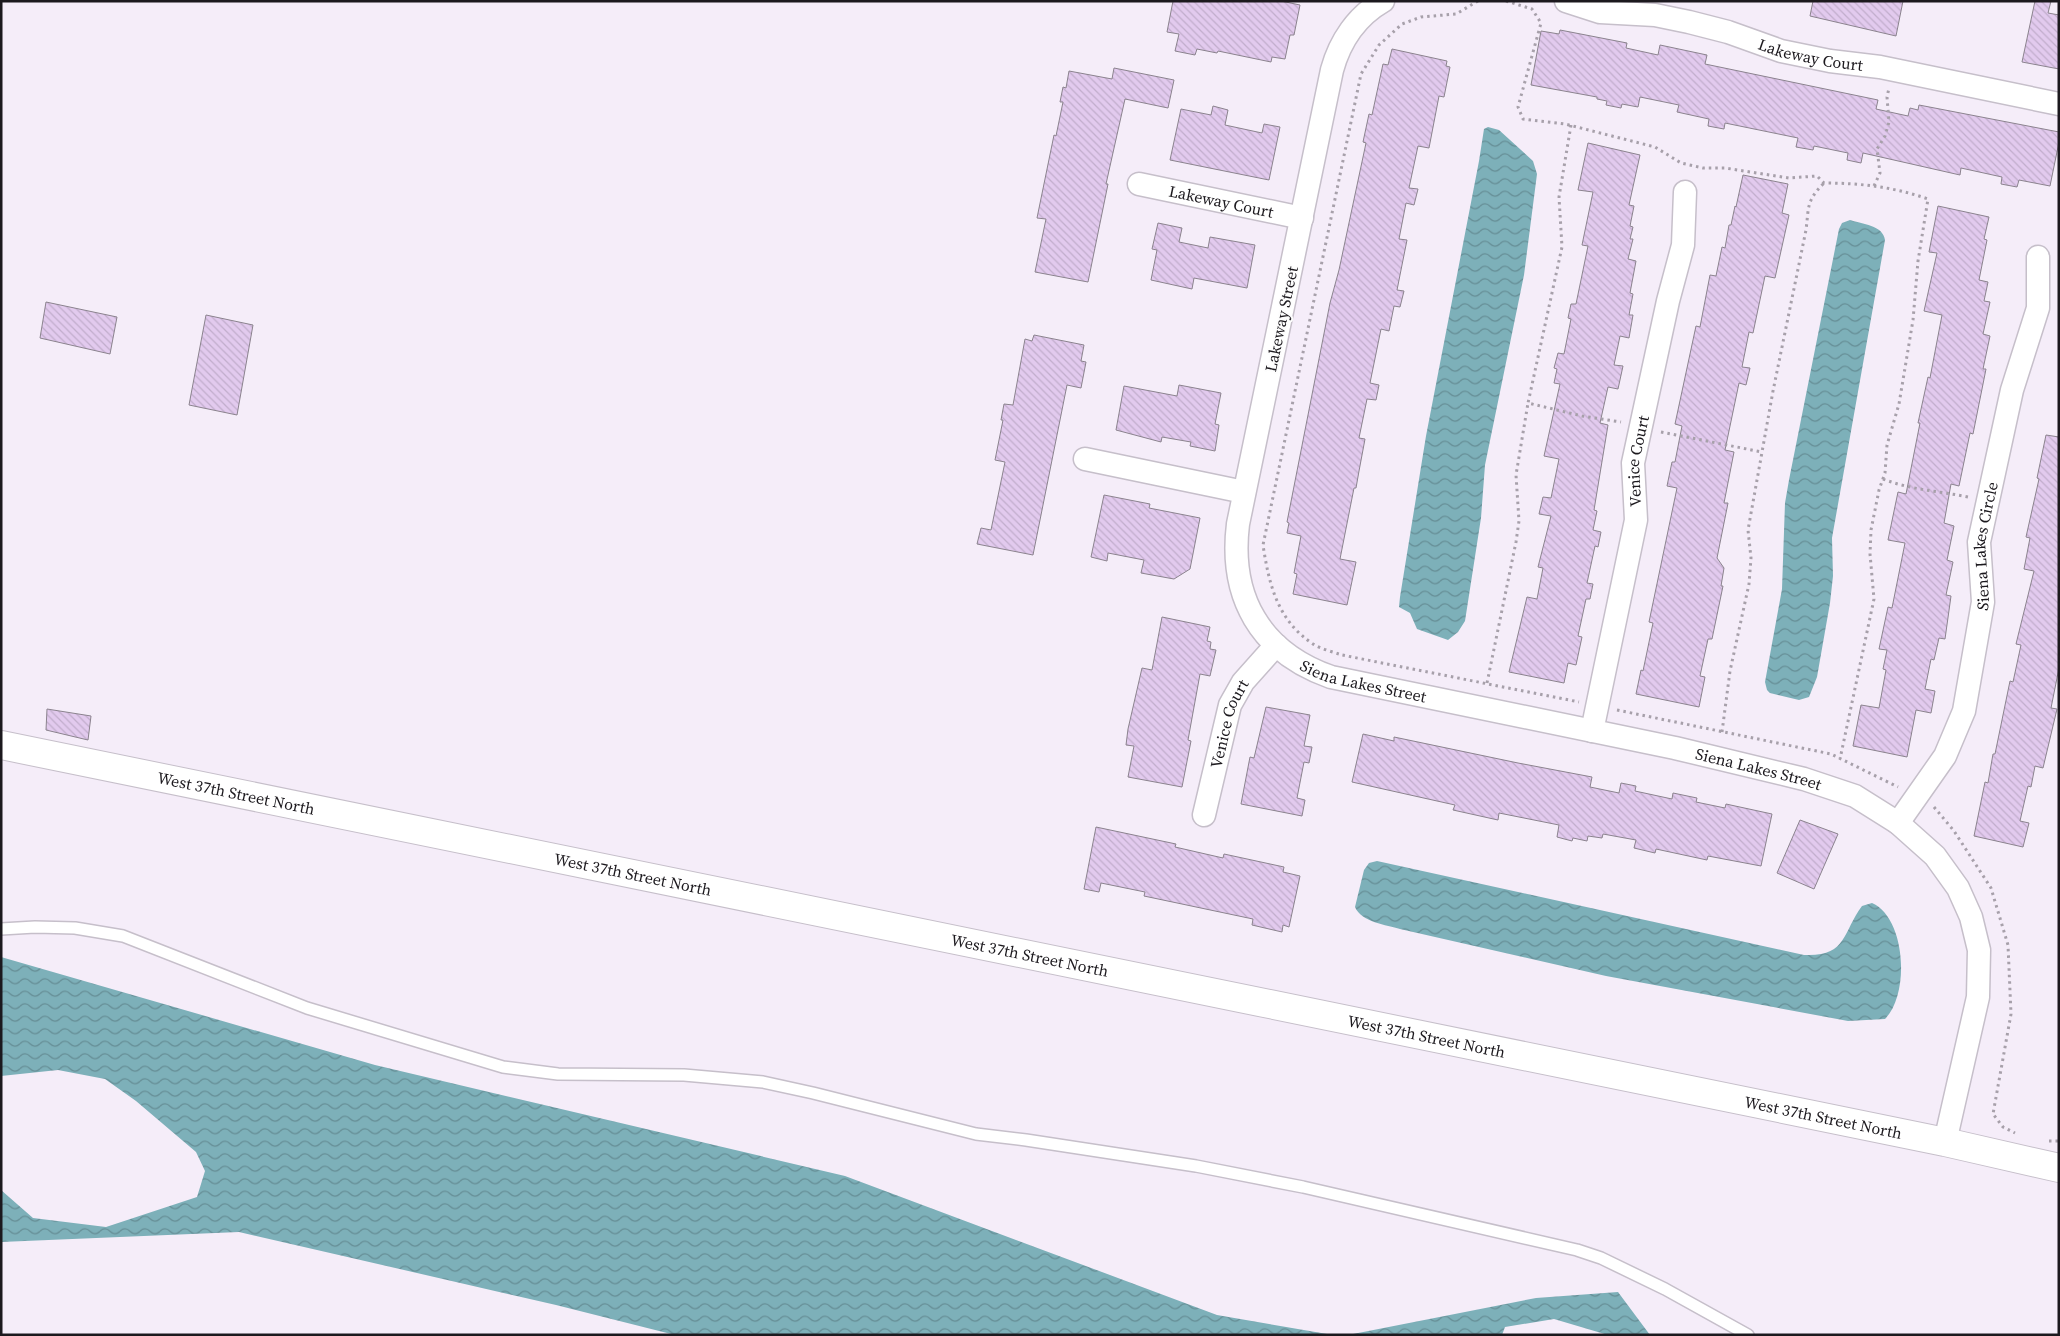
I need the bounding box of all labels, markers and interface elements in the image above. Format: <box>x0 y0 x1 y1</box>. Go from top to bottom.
street label: Lakeway Court <box>1755 33 1865 76</box>
street label: Lakeway Court <box>1167 180 1276 223</box>
street label: Lakeway Street <box>1259 263 1303 374</box>
street label: Venice Court <box>1621 412 1654 507</box>
street label: Siena Lakes Circle <box>1968 480 2003 612</box>
street label: Siena Lakes Street <box>1296 654 1429 708</box>
street label: Venice Court <box>1205 674 1254 770</box>
street label: Siena Lakes Street <box>1693 742 1825 795</box>
street label: West 37th Street North <box>155 766 317 820</box>
street label: West 37th Street North <box>552 847 714 901</box>
street label: West 37th Street North <box>949 928 1111 982</box>
street label: West 37th Street North <box>1346 1009 1508 1063</box>
street label: West 37th Street North <box>1743 1090 1905 1144</box>

